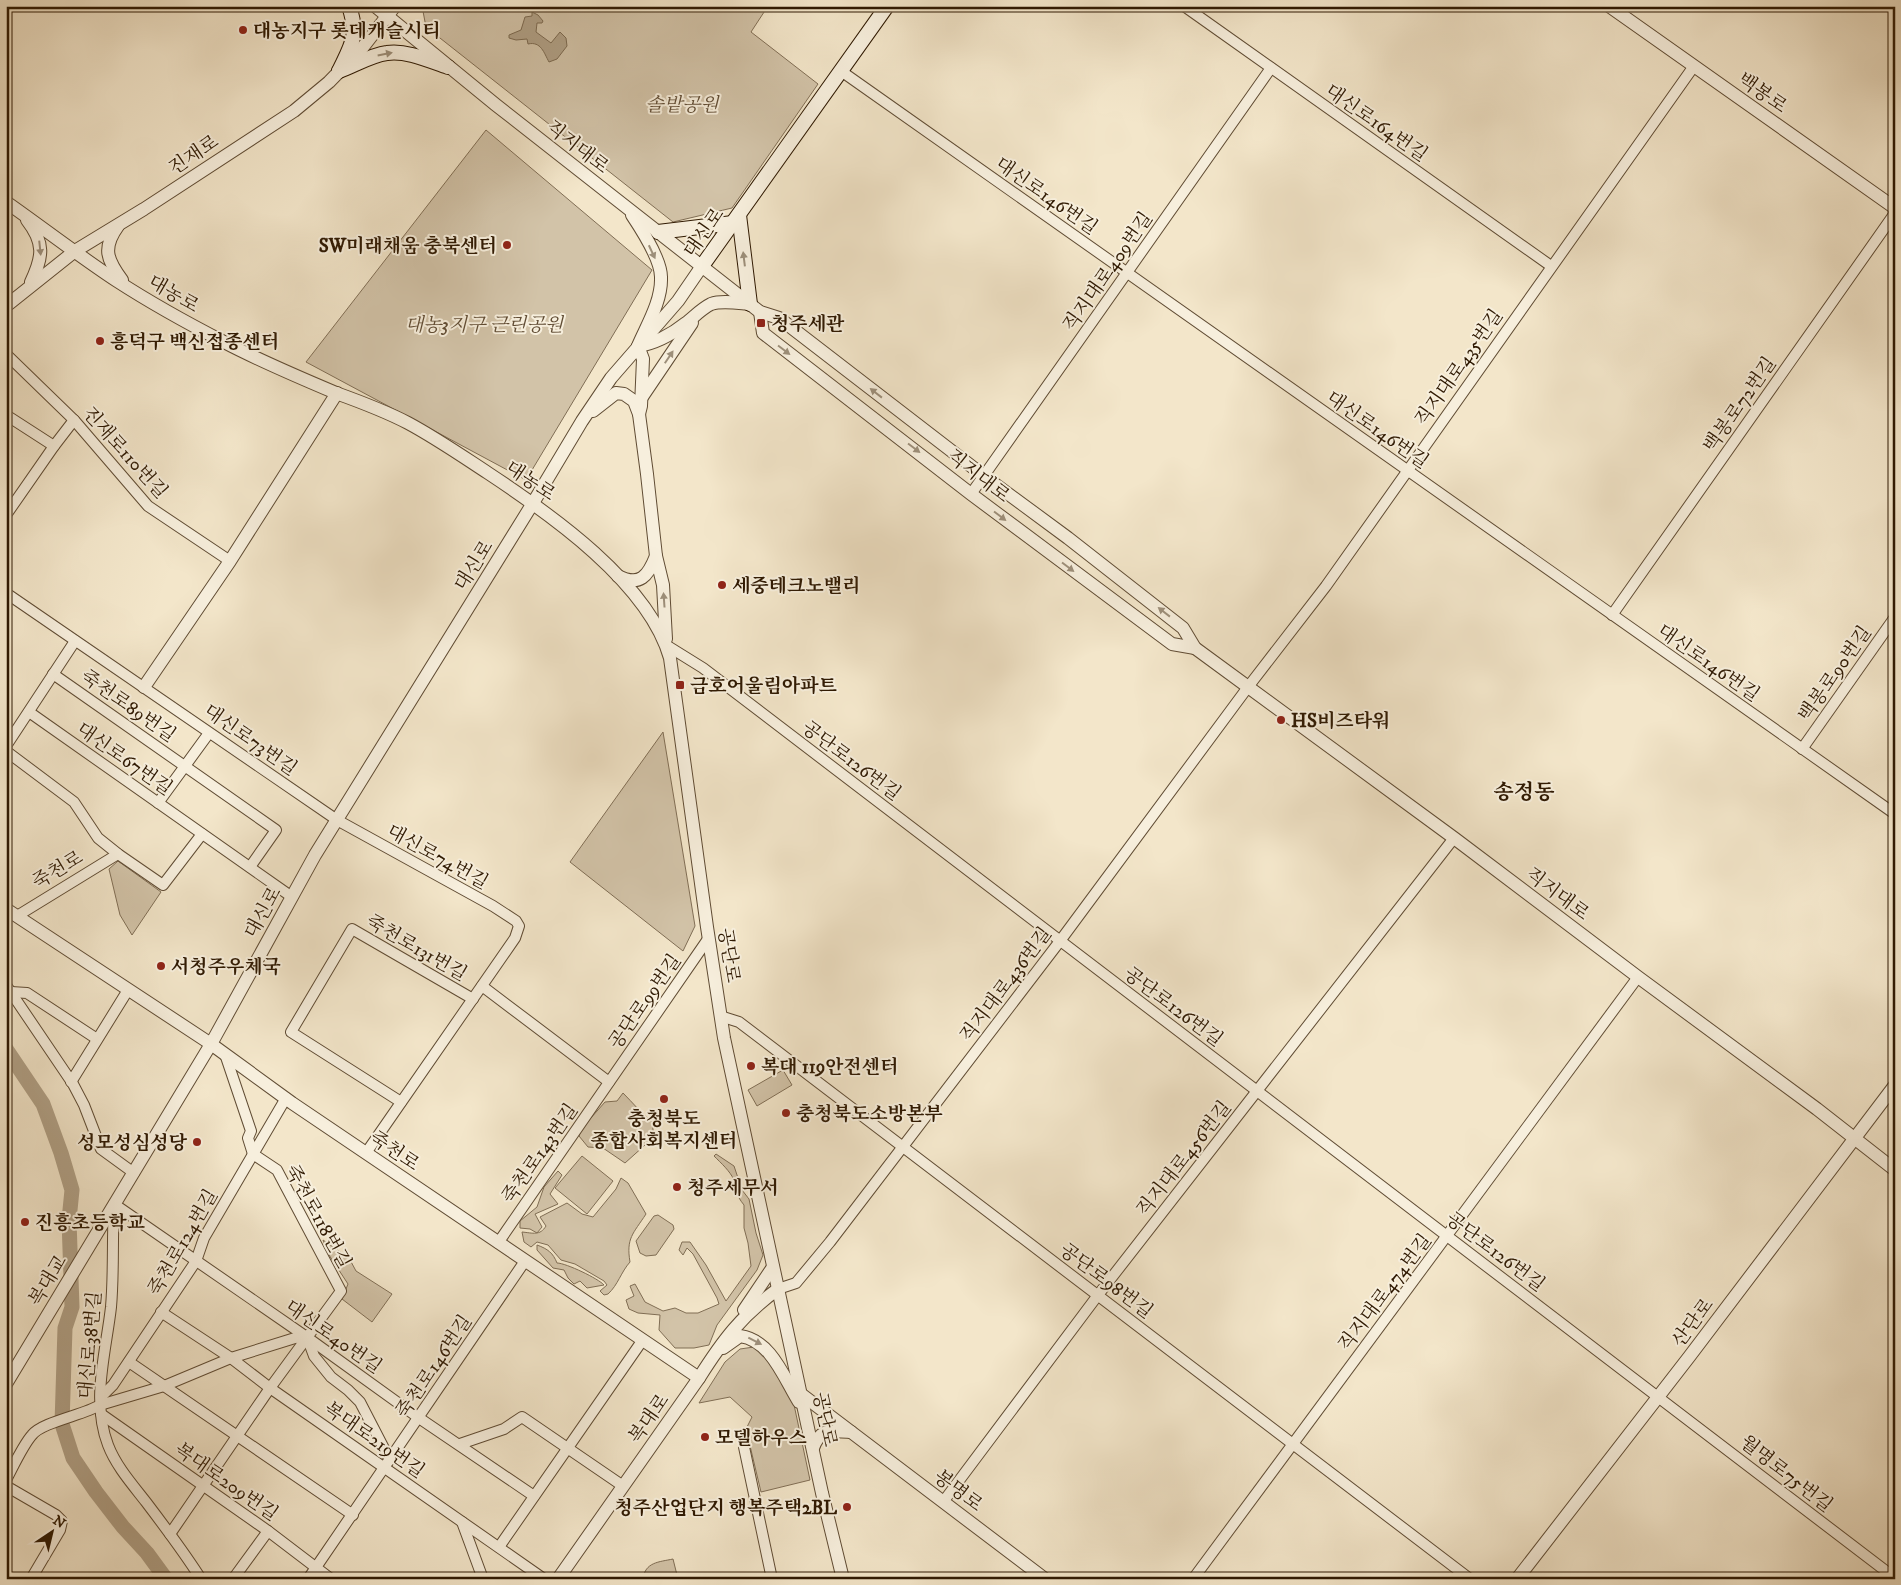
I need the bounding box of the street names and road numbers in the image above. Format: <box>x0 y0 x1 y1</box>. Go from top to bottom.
street label: 백봉로 <box>1733 68 1791 118</box>
street label: 대신로164번길 <box>1321 80 1432 167</box>
street label: 직지대로 <box>541 116 613 179</box>
street label: 진재로 <box>165 130 223 180</box>
street label: 대신로146번길 <box>991 153 1102 240</box>
street label: 대신로 <box>679 204 729 262</box>
street label: 직지대로409번길 <box>1058 208 1158 336</box>
street label: 대농로 <box>144 271 203 318</box>
street label: 직지대로435번길 <box>1410 305 1508 431</box>
street label: 백봉로72번길 <box>1699 353 1782 457</box>
street label: 대신로146번길 <box>1322 387 1433 474</box>
street label: 진재로110번길 <box>78 402 172 504</box>
street label: 직지대로 <box>942 445 1014 508</box>
street label: 대농로 <box>501 456 559 506</box>
street label: 대신로 <box>450 536 499 595</box>
street label: 대신로146번길 <box>1653 620 1764 707</box>
street label: 백봉로90번길 <box>1794 622 1877 726</box>
street label: 죽천로89번길 <box>76 665 180 747</box>
street label: 대신로73번길 <box>199 700 301 781</box>
street label: 공단로126번길 <box>797 717 905 806</box>
street label: 대신로67번길 <box>72 718 176 801</box>
street label: 대신로74번길 <box>383 820 492 895</box>
street label: 죽천로 <box>28 846 87 894</box>
street label: 직지대로 <box>1521 863 1593 925</box>
street label: 대신로 <box>240 883 287 942</box>
street label: 죽천로131번길 <box>362 910 471 986</box>
street label: 직지대로436번길 <box>955 923 1057 1047</box>
street label: 공단로 <box>713 926 744 984</box>
street label: 공단로99번길 <box>604 950 686 1054</box>
street label: 공단로126번길 <box>1119 963 1227 1052</box>
street label: 직지대로456번길 <box>1132 1097 1236 1221</box>
street label: 죽천로143번길 <box>497 1099 583 1208</box>
street label: 죽천로 <box>365 1126 423 1176</box>
street label: 죽천로118번길 <box>280 1161 356 1273</box>
street label: 죽천로124번길 <box>144 1185 223 1300</box>
street label: 공단로126번길 <box>1441 1208 1549 1297</box>
street label: 직지대로474번길 <box>1334 1230 1437 1356</box>
street label: 공단로98번길 <box>1055 1239 1157 1324</box>
street label: 복대교 <box>24 1251 72 1310</box>
street label: 대신로38번길 <box>74 1290 107 1400</box>
street label: 산단로 <box>1667 1294 1719 1352</box>
street label: 대신로40번길 <box>280 1295 386 1379</box>
street label: 죽천로146번길 <box>391 1311 477 1423</box>
street label: 복대로 <box>624 1390 674 1448</box>
street label: 공단로 <box>808 1390 842 1449</box>
street label: 복대로219번길 <box>319 1397 429 1483</box>
street label: 월명로75번길 <box>1735 1431 1837 1517</box>
street label: 복대로209번길 <box>170 1438 282 1526</box>
street label: 봉명로 <box>929 1465 987 1517</box>

